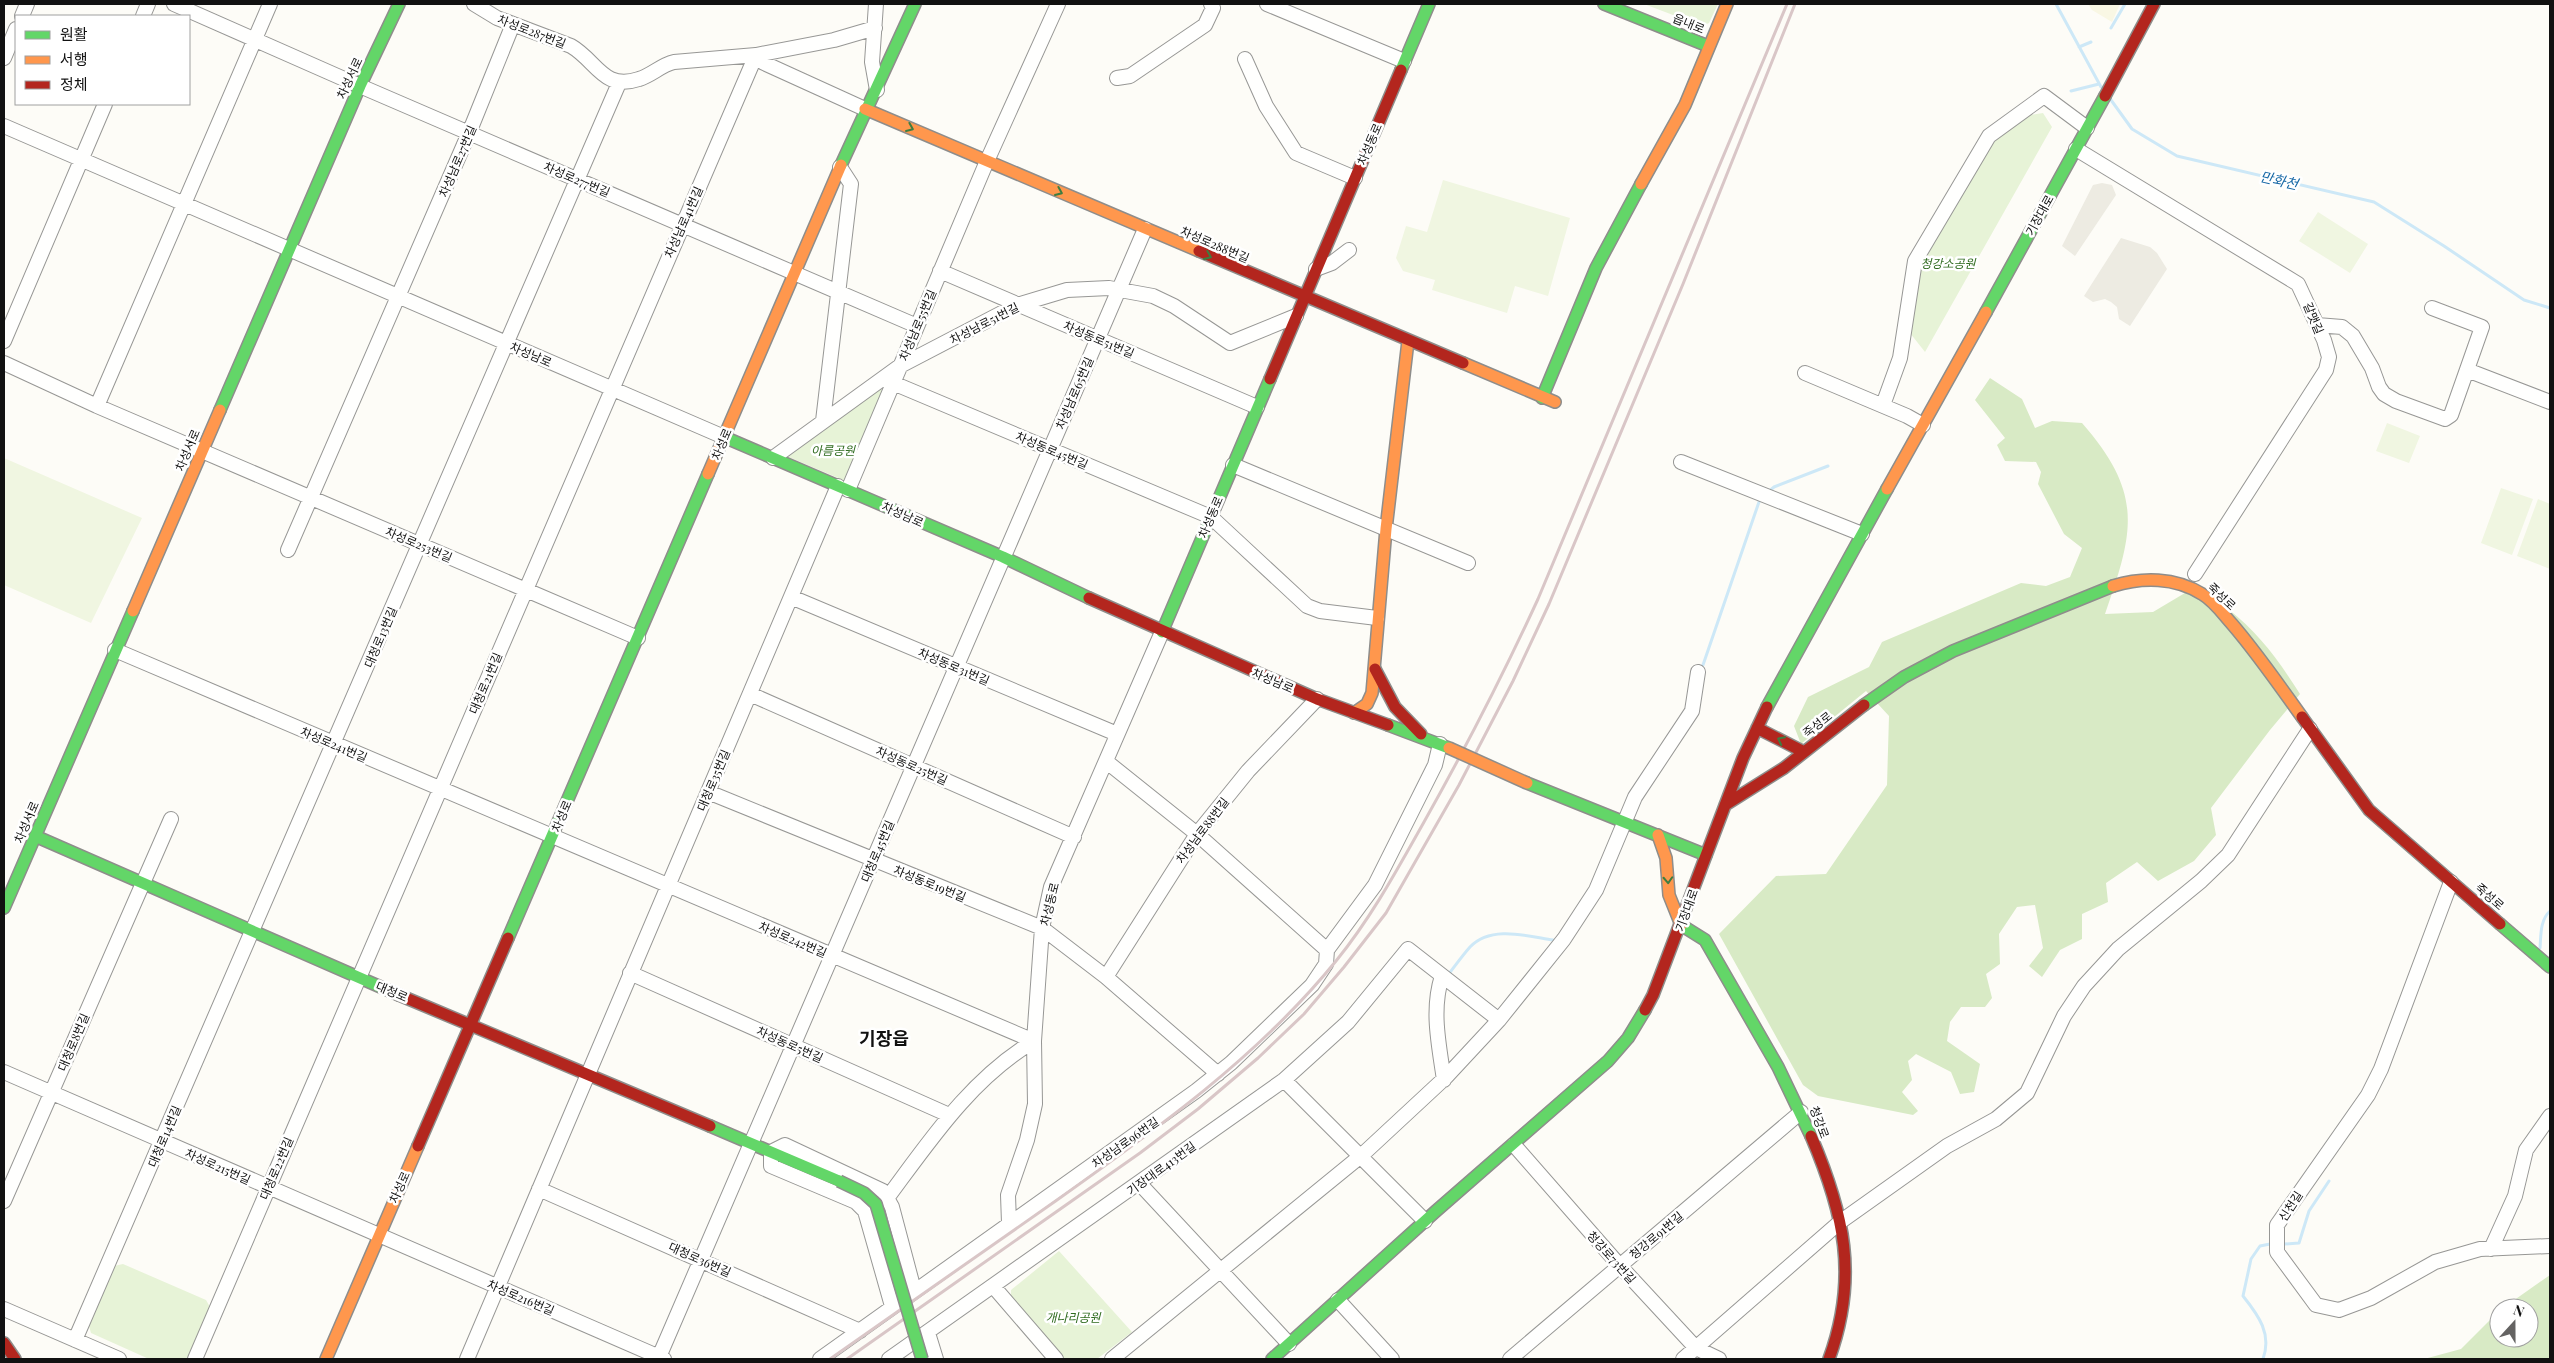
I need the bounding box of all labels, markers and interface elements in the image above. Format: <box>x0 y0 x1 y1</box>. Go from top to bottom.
street label: 읍내로 <box>1671 9 1707 37</box>
street label: 차성로287번길 <box>495 11 569 51</box>
legend <box>15 15 190 105</box>
text: 원활 <box>60 24 88 44</box>
text: 서행 <box>60 49 88 69</box>
street label: 차성서로 <box>332 55 366 101</box>
text: 정체 <box>60 74 88 94</box>
street label: 차성동로 <box>1353 121 1385 167</box>
street label: 차성남로27번길 <box>435 122 479 200</box>
one-way arrow <box>905 122 914 133</box>
street label: 차성로277번길 <box>541 158 613 200</box>
water label: 만화천 <box>2258 166 2301 194</box>
street label: 차성남로41번길 <box>660 184 706 260</box>
one-way arrow <box>1054 186 1063 196</box>
street label: 기장대로 <box>2021 192 2057 238</box>
street label: 차성로288번길 <box>1178 222 1252 266</box>
one-way arrow <box>1203 249 1212 260</box>
park label: 청강소공원 <box>1920 255 1977 271</box>
street label: 차성남로55번길 <box>895 287 939 363</box>
street label: 차성남로51번길 <box>947 299 1021 347</box>
street label: 갈맷길 <box>2300 300 2328 336</box>
street label: 차성동로51번길 <box>1061 317 1137 361</box>
street label: 차성남로 <box>508 338 554 370</box>
street label: 차성남로65번길 <box>1052 354 1096 432</box>
street label: 차성로 <box>707 426 735 462</box>
street label: 차성서로 <box>171 427 203 473</box>
street label: 차성동로45번길 <box>1013 428 1091 472</box>
park label: 아름공원 <box>811 442 856 458</box>
street label: 차성동로 <box>1194 494 1226 540</box>
street label: 차성남로 <box>880 498 926 530</box>
street label: 차성로253번길 <box>383 523 455 565</box>
street label: 죽성로 <box>2204 579 2240 613</box>
street label: 대청로13번길 <box>360 604 400 670</box>
street label: 차성동로31번길 <box>916 644 992 688</box>
street label: 대청로21번길 <box>465 650 505 716</box>
street label: 차성남로 <box>1250 664 1296 696</box>
street label: 죽성로 <box>1799 707 1835 741</box>
street label: 차성로241번길 <box>298 723 370 765</box>
one-way arrow <box>1777 736 1786 746</box>
street label: 차성동로25번길 <box>874 742 950 788</box>
street label: 대청로35번길 <box>693 747 733 813</box>
street label: 차성남로88번길 <box>1172 794 1232 866</box>
street label: 차성로 <box>547 798 575 834</box>
street label: 차성서로 <box>10 799 42 845</box>
street label: 대청로45번길 <box>857 817 897 885</box>
street label: 차성동로19번길 <box>891 861 969 905</box>
one-way arrow <box>1663 877 1674 885</box>
street label: 죽성로 <box>2472 879 2508 913</box>
street label: 차성동로 <box>1036 881 1062 927</box>
street label: 기장대로 <box>1671 887 1701 933</box>
street label: 차성로242번길 <box>756 917 830 961</box>
street label: 대청로 <box>374 977 410 1005</box>
street label: 대청로8번길 <box>54 1011 92 1073</box>
street label: 차성동로5번길 <box>754 1022 826 1066</box>
district label: 기장읍 <box>859 1026 909 1050</box>
street label: 대청로14번길 <box>144 1103 184 1169</box>
street label: 청강로 <box>1807 1104 1833 1140</box>
street label: 차성남로96번길 <box>1088 1113 1162 1171</box>
street label: 대청로22번길 <box>256 1134 296 1202</box>
street label: 기장대로413번길 <box>1123 1137 1199 1199</box>
street label: 차성로215번길 <box>183 1144 253 1188</box>
street label: 차성로 <box>385 1169 413 1205</box>
street label: 신천길 <box>2274 1188 2306 1224</box>
street label: 청강로91번길 <box>1626 1208 1686 1262</box>
street label: 청강로73번길 <box>1584 1227 1640 1287</box>
street label: 대청로36번길 <box>666 1238 734 1280</box>
street label: 차성로216번길 <box>485 1276 557 1318</box>
north arrow <box>2489 1298 2539 1348</box>
text: N <box>2511 1300 2527 1321</box>
park label: 개나리공원 <box>1045 1309 1102 1325</box>

